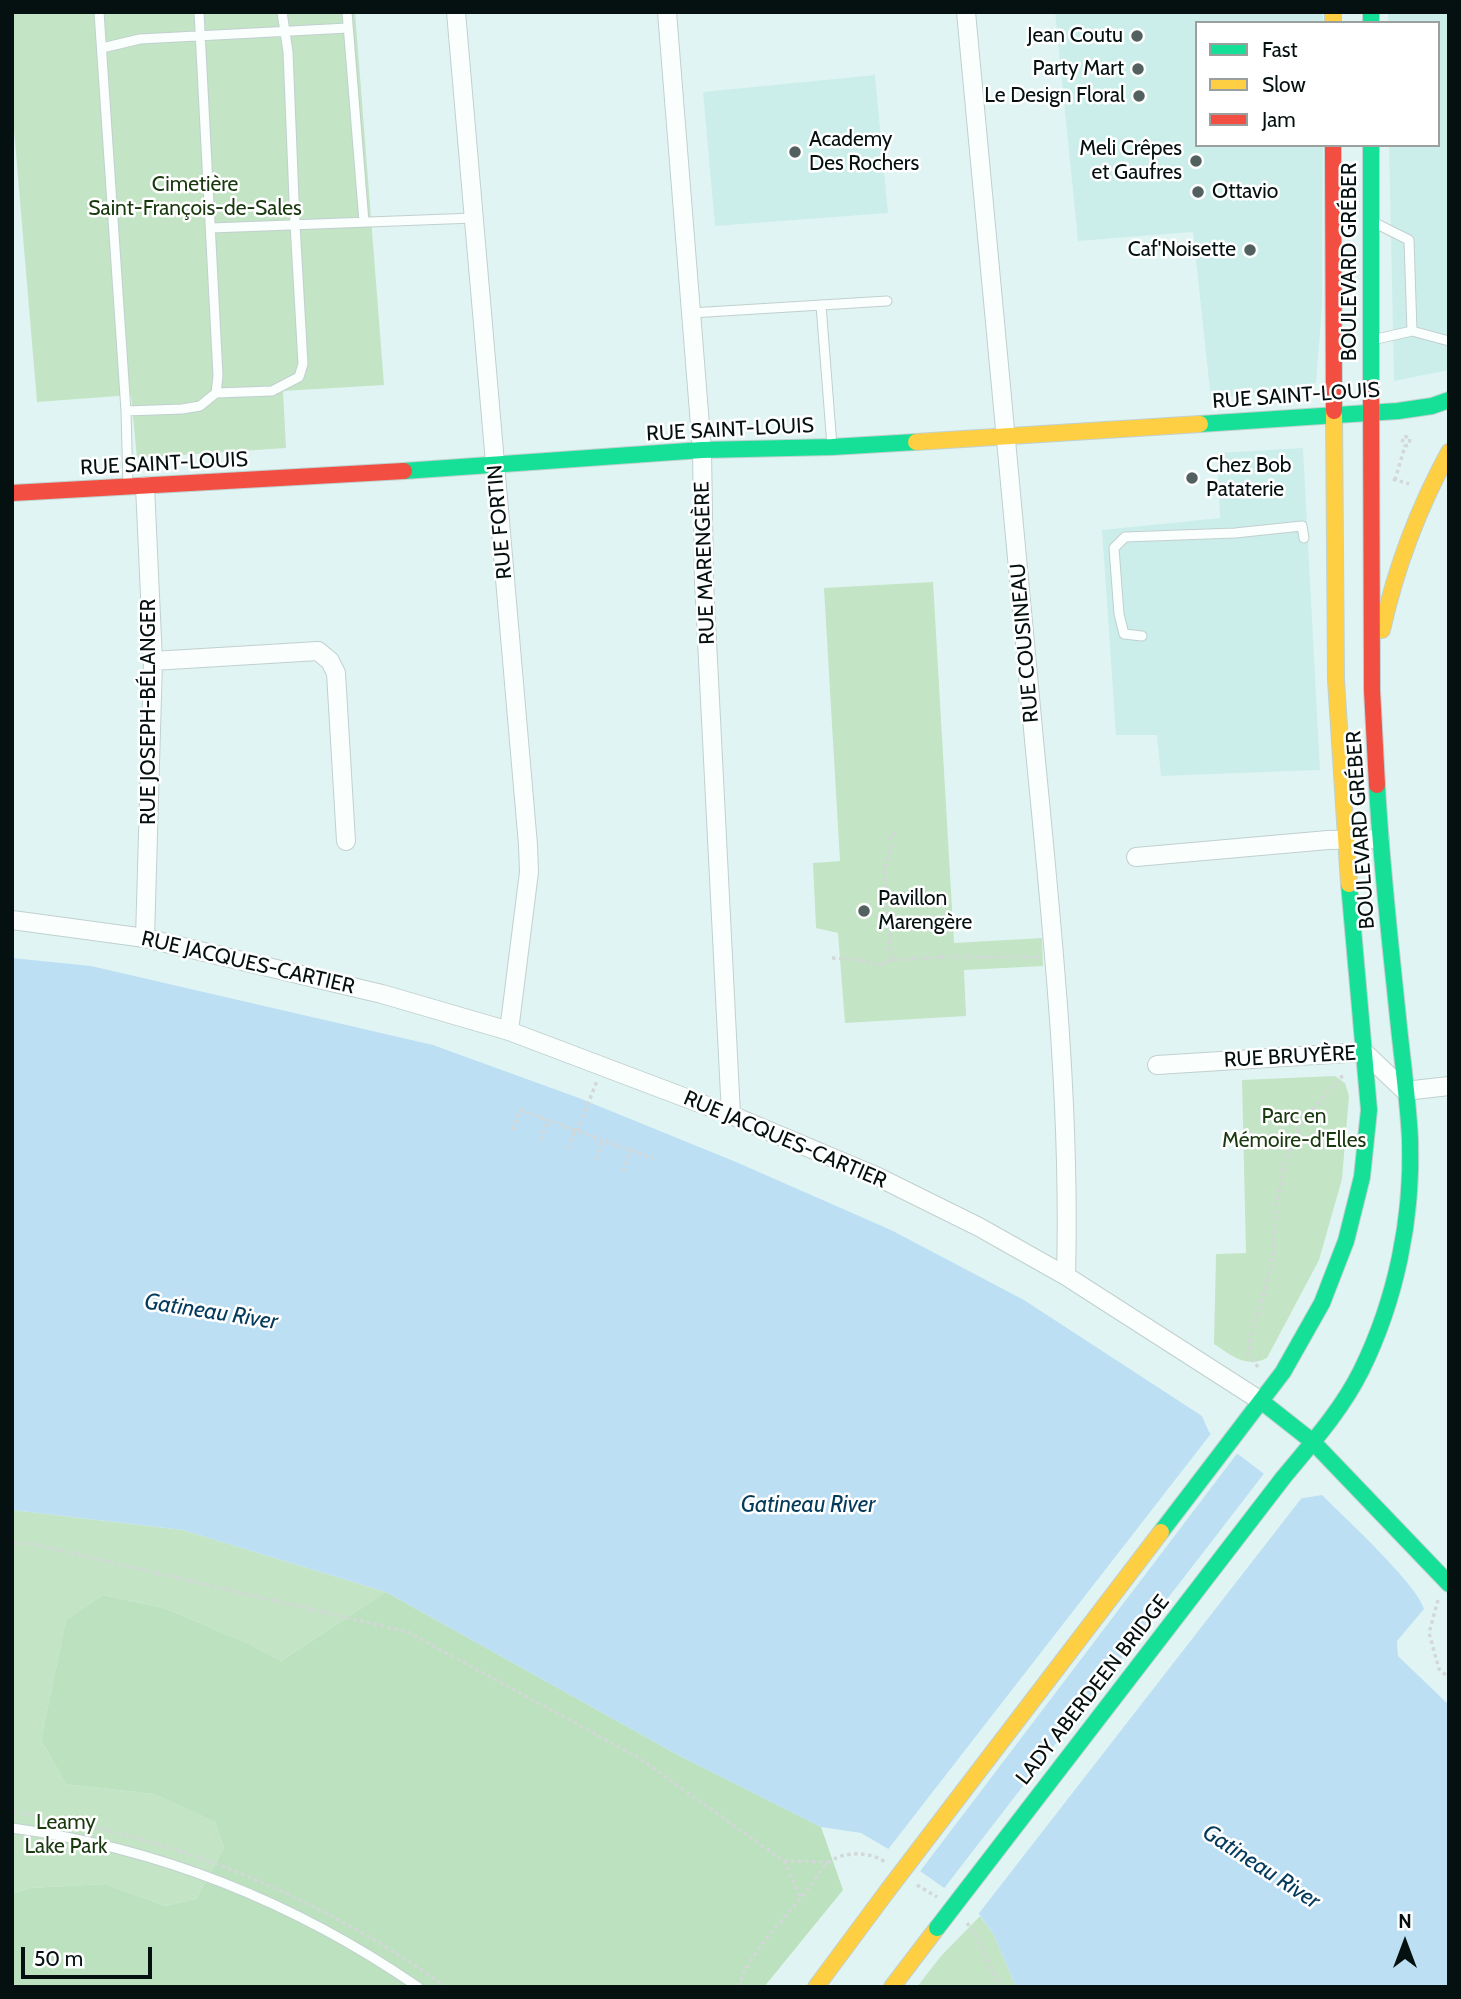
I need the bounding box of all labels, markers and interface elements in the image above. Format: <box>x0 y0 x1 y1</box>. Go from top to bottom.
legend <box>1195 21 1440 147</box>
place label: Jean Coutu <box>1027 23 1123 49</box>
marker: Jean Coutu <box>1129 28 1145 44</box>
text: Fast <box>1262 37 1298 62</box>
place label: Party Mart <box>1032 56 1124 82</box>
marker: Party Mart <box>1130 61 1146 77</box>
text: Slow <box>1262 72 1306 97</box>
place label: Le Design Floral <box>984 83 1125 109</box>
marker: Le Design Floral <box>1131 88 1147 104</box>
text: Jam <box>1262 107 1296 132</box>
place label: Academy Des Rochers <box>809 127 919 177</box>
place label: Meli Crêpes et Gaufres <box>1079 136 1182 186</box>
marker: Academy Des Rochers <box>787 144 803 160</box>
marker: Meli Crêpes et Gaufres <box>1188 153 1204 169</box>
street label: BOULEVARD GRÉBER <box>1337 163 1363 361</box>
park label: Cimetière Saint-François-de-Sales <box>88 172 302 222</box>
place label: Ottavio <box>1212 179 1278 205</box>
marker: Ottavio <box>1190 184 1206 200</box>
place label: Caf'Noisette <box>1128 237 1236 263</box>
marker: Caf'Noisette <box>1242 242 1258 258</box>
street label: RUE SAINT-LOUIS <box>1211 378 1381 414</box>
street label: RUE SAINT-LOUIS <box>646 413 814 447</box>
street label: RUE SAINT-LOUIS <box>80 447 248 481</box>
place label: Chez Bob Pataterie <box>1206 453 1291 503</box>
street label: RUE FORTIN <box>482 464 518 580</box>
marker: Chez Bob Pataterie <box>1184 470 1200 486</box>
street label: RUE MARENGÈRE <box>690 481 720 645</box>
street label: RUE COUSINEAU <box>1005 562 1045 724</box>
street label: RUE JOSEPH-BÉLANGER <box>136 599 162 825</box>
street label: BOULEVARD GRÉBER <box>1342 730 1380 930</box>
place label: Pavillon Marengère <box>878 886 972 936</box>
marker: Pavillon Marengère <box>856 903 872 919</box>
street label: RUE JACQUES-CARTIER <box>139 926 357 1000</box>
street label: RUE BRUYÈRE <box>1223 1041 1357 1073</box>
street label: RUE JACQUES-CARTIER <box>680 1086 890 1194</box>
park label: Parc en Mémoire-d'Elles <box>1222 1104 1366 1154</box>
water label: Gatineau River <box>142 1288 280 1336</box>
water label: Gatineau River <box>741 1491 875 1519</box>
street label: LADY ABERDEEN BRIDGE <box>1011 1590 1175 1790</box>
park label: Leamy Lake Park <box>25 1810 107 1860</box>
water label: Gatineau River <box>1197 1819 1325 1915</box>
north arrow <box>1370 1908 1440 1978</box>
text: N <box>1398 1910 1412 1933</box>
scale bar <box>24 1932 156 1976</box>
text: 50 m <box>34 1946 83 1971</box>

